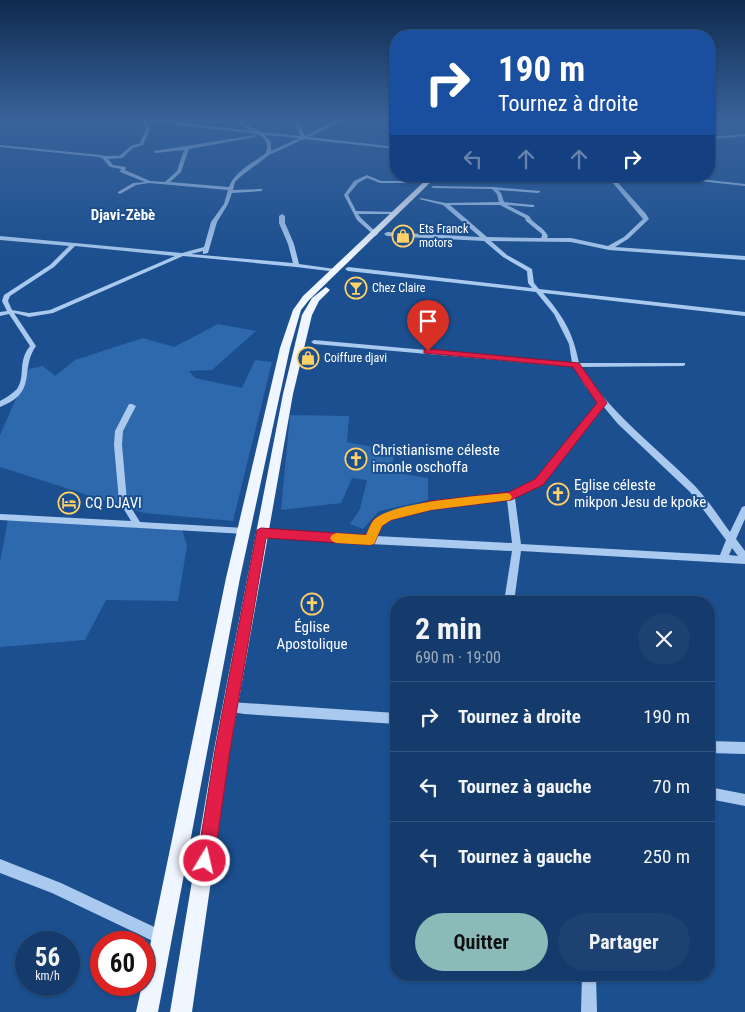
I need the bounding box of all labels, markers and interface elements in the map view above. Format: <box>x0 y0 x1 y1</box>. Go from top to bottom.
text: 190 m <box>498 49 585 90</box>
icon: right <box>415 50 480 115</box>
text: Tournez à droite <box>498 91 638 116</box>
icon: left <box>459 145 487 173</box>
icon: ahead <box>512 145 540 173</box>
icon: ahead <box>565 145 593 173</box>
icon: right <box>618 145 646 173</box>
district label: Djavi-Zèbè <box>91 206 155 224</box>
place label: Ets Franck motors <box>419 222 469 250</box>
shop icon: Ets Franck motors <box>391 224 415 248</box>
bar icon: Chez Claire <box>344 276 368 300</box>
place label: Chez Claire <box>372 281 426 295</box>
pin <box>407 300 449 351</box>
icon: arrive <box>414 307 442 335</box>
shop icon: Coiffure djavi <box>296 346 320 370</box>
place label: Coiffure djavi <box>324 351 387 365</box>
place label: Christianisme céleste imonle oschoffa <box>372 441 500 476</box>
church icon: Christianisme céleste imonle oschoffa <box>344 447 368 471</box>
place label: Eglise céleste mikpon Jesu de kpoke <box>574 476 706 511</box>
church icon: Eglise céleste mikpon Jesu de kpoke <box>546 482 570 506</box>
hotel icon: CQ DJAVI <box>57 491 81 515</box>
place label: CQ DJAVI <box>85 494 142 512</box>
church icon: Église Apostolique <box>300 592 324 616</box>
text: 2 min <box>415 611 482 646</box>
button: close <box>638 613 690 665</box>
place label: Église Apostolique <box>277 618 347 653</box>
text: 690 m · 19:00 <box>415 648 501 667</box>
icon: right <box>415 703 443 731</box>
text: Tournez à droite <box>458 705 581 728</box>
text: 190 m <box>643 705 690 728</box>
icon: left <box>415 773 443 801</box>
text: Tournez à gauche <box>458 775 591 798</box>
text: 70 m <box>653 775 690 798</box>
position arrow <box>178 834 230 886</box>
icon: left <box>415 843 443 871</box>
text: Tournez à gauche <box>458 845 591 868</box>
text: 250 m <box>643 845 690 868</box>
button: Quitter <box>415 913 548 971</box>
button: Partager <box>558 913 690 971</box>
speed limit sign: 60 <box>90 931 155 996</box>
text: 56 <box>35 943 60 972</box>
text: km/h <box>35 969 60 983</box>

